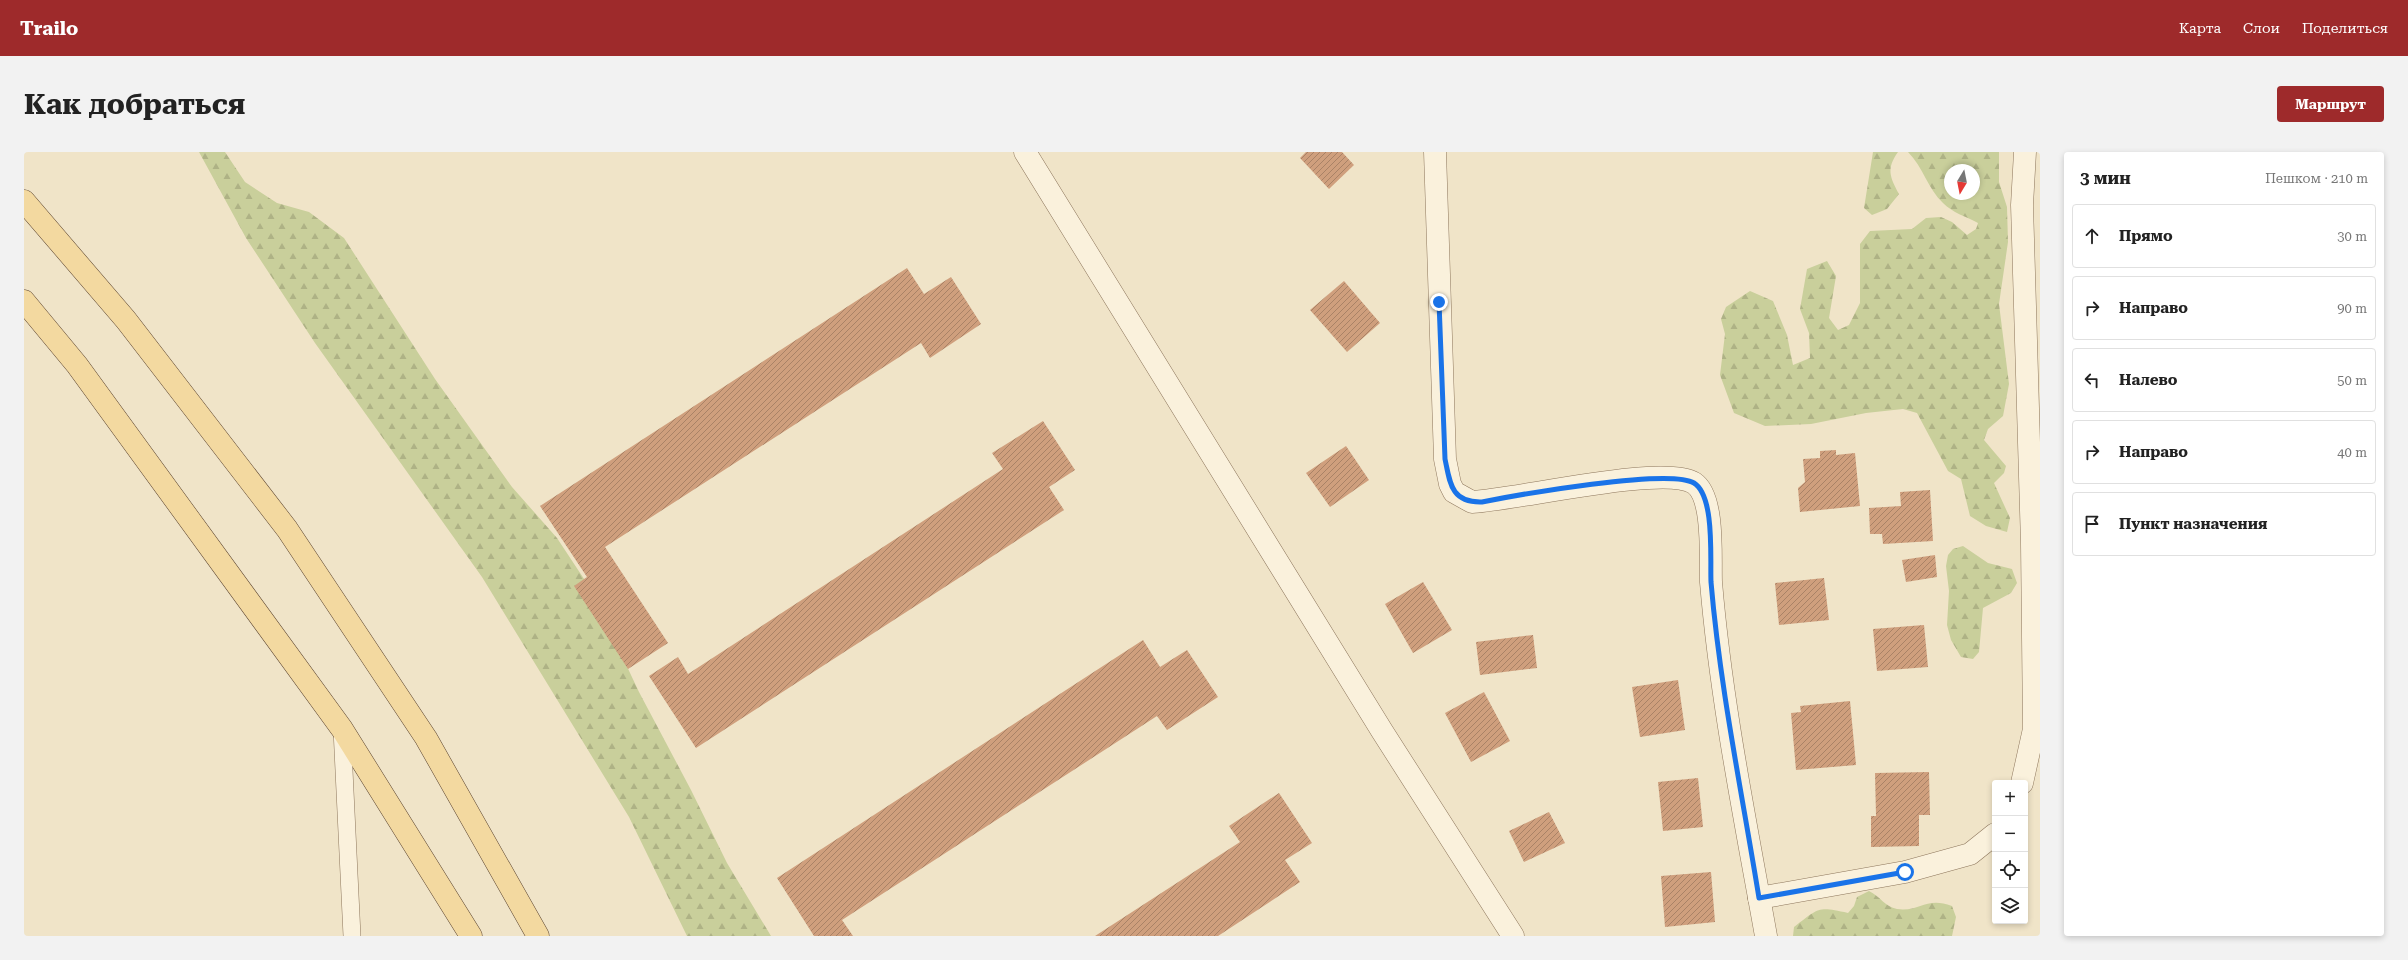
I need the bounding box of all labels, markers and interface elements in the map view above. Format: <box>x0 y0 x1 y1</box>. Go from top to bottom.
text: Trailo <box>20 17 78 40</box>
text: Карта <box>2179 20 2221 36</box>
text: Слои <box>2243 20 2280 36</box>
text: Поделиться <box>2302 20 2388 36</box>
button: Маршрут <box>2277 86 2384 122</box>
text: Как добраться <box>24 88 245 121</box>
north arrow <box>1944 164 1980 200</box>
text: 3 мин <box>2080 168 2131 188</box>
text: Пешком · 210 m <box>2265 171 2368 186</box>
icon: ahead <box>2081 225 2103 247</box>
text: Прямо <box>2119 227 2173 245</box>
text: 30 m <box>2337 229 2367 244</box>
route end <box>1430 293 1448 311</box>
icon: right <box>2081 297 2103 319</box>
text: Направо <box>2119 299 2188 317</box>
text: 90 m <box>2337 301 2367 316</box>
icon: left <box>2081 369 2103 391</box>
text: Налево <box>2119 371 2178 389</box>
text: 50 m <box>2337 373 2367 388</box>
icon: right <box>2081 441 2103 463</box>
text: Направо <box>2119 443 2188 461</box>
text: 40 m <box>2337 445 2367 460</box>
icon: arrive <box>2081 513 2103 535</box>
text: Пункт назначения <box>2119 515 2267 533</box>
map controls <box>1992 780 2028 924</box>
button: + <box>1992 780 2028 816</box>
button: − <box>1992 816 2028 852</box>
button: locate <box>1992 852 2028 888</box>
route start <box>1896 863 1914 881</box>
button: layers <box>1992 888 2028 924</box>

